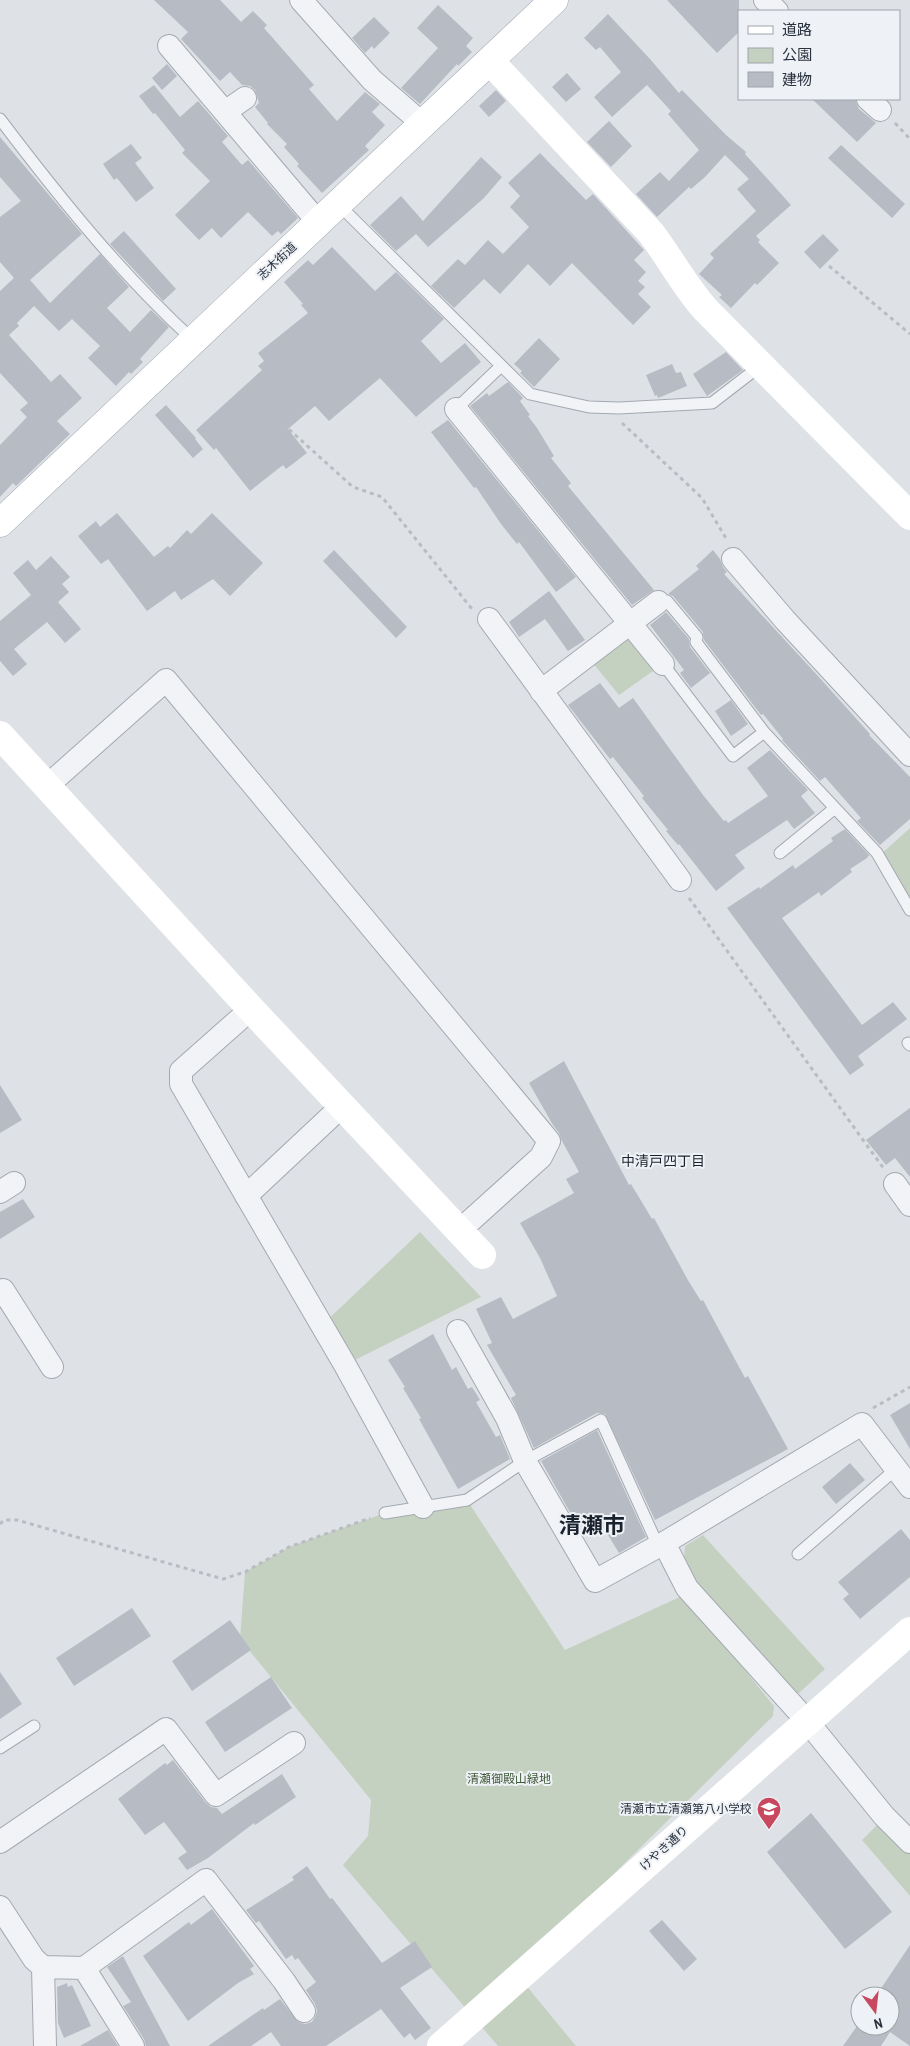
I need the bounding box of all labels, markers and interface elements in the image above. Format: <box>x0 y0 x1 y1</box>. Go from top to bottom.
legend <box>738 10 900 100</box>
text: 道路 <box>782 19 812 40</box>
text: 公園 <box>782 44 812 65</box>
text: 建物 <box>782 69 812 90</box>
street label: 志木街道 <box>254 239 300 283</box>
district label: 中清戸四丁目 <box>621 1152 705 1170</box>
district label: 清瀬市 <box>559 1510 625 1540</box>
park label: 清瀬御殿山緑地 <box>467 1771 551 1787</box>
school or university icon: 清瀬市立清瀬第八小学校 <box>756 1796 782 1830</box>
place label: 清瀬市立清瀬第八小学校 <box>620 1801 752 1817</box>
street label: けやき通り <box>636 1822 692 1874</box>
north arrow <box>850 1986 900 2036</box>
text: N <box>872 2014 885 2033</box>

